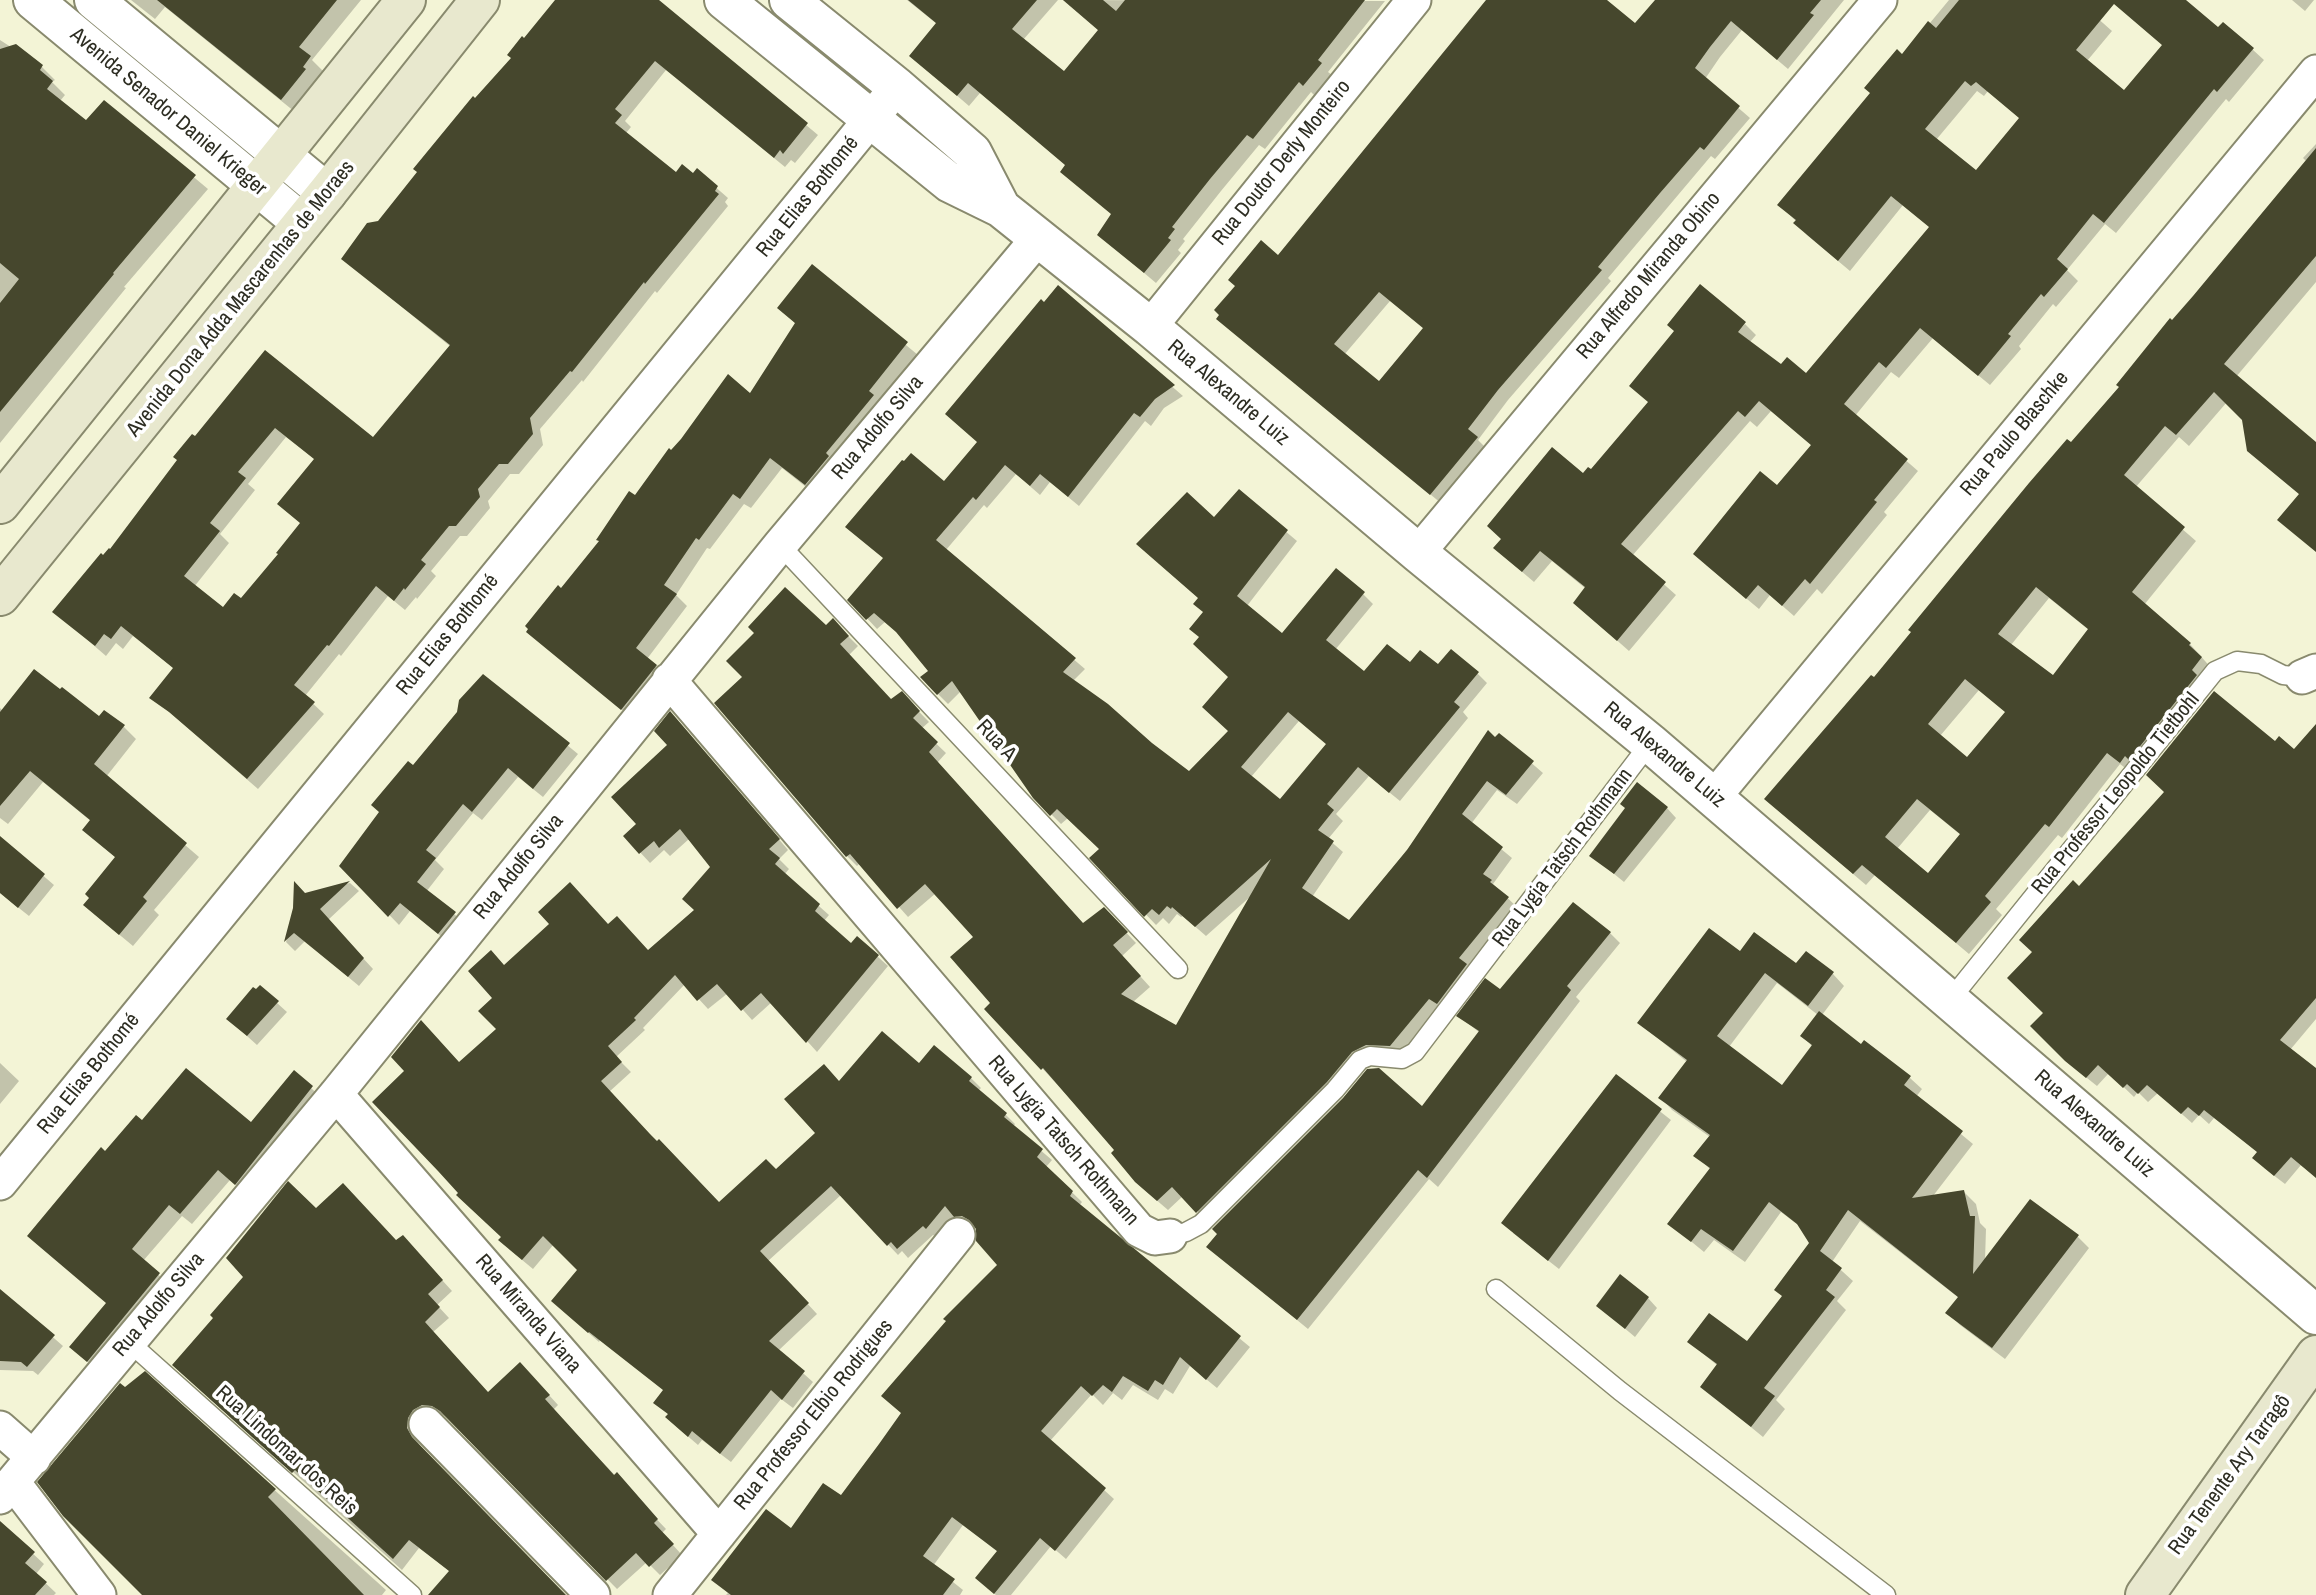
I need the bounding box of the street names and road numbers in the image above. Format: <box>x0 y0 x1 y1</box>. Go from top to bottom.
street label: Avenida Senador Daniel Krieger <box>65 22 271 202</box>
street label: Rua Doutor Derly Monteiro <box>1207 75 1357 251</box>
street label: Rua Elias Bothomé <box>752 131 864 263</box>
street label: Avenida Dona Adda Mascarenhas de Moraes <box>122 156 360 442</box>
street label: Rua Alfredo Miranda Obino <box>1572 187 1726 365</box>
street label: Rua Alexandre Luiz <box>1162 335 1294 451</box>
street label: Rua Paulo Blaschke <box>1956 367 2074 501</box>
street label: Rua Adolfo Silva <box>827 371 929 485</box>
street label: Rua Elias Bothomé <box>392 569 504 701</box>
street label: Rua Professor Leopoldo Tietbohl <box>2027 688 2205 900</box>
street label: Rua Alexandre Luiz <box>1598 697 1730 813</box>
street label: Rua A <box>970 715 1022 767</box>
street label: Rua Lygia Tatsch Rothmann <box>1488 764 1638 952</box>
street label: Rua Adolfo Silva <box>469 809 569 925</box>
street label: Rua Elias Bothomé <box>33 1008 145 1140</box>
street label: Rua Lygia Tatsch Rothmann <box>982 1051 1144 1231</box>
street label: Rua Alexandre Luiz <box>2029 1065 2159 1183</box>
street label: Rua Adolfo Silva <box>108 1248 210 1362</box>
street label: Rua Miranda Viana <box>470 1249 586 1379</box>
street label: Rua Professor Elbio Rodrigues <box>729 1314 899 1516</box>
street label: Rua Lindomar dos Reis <box>210 1381 362 1521</box>
street label: Rua Tenente Ary Tarragô <box>2163 1390 2297 1560</box>

